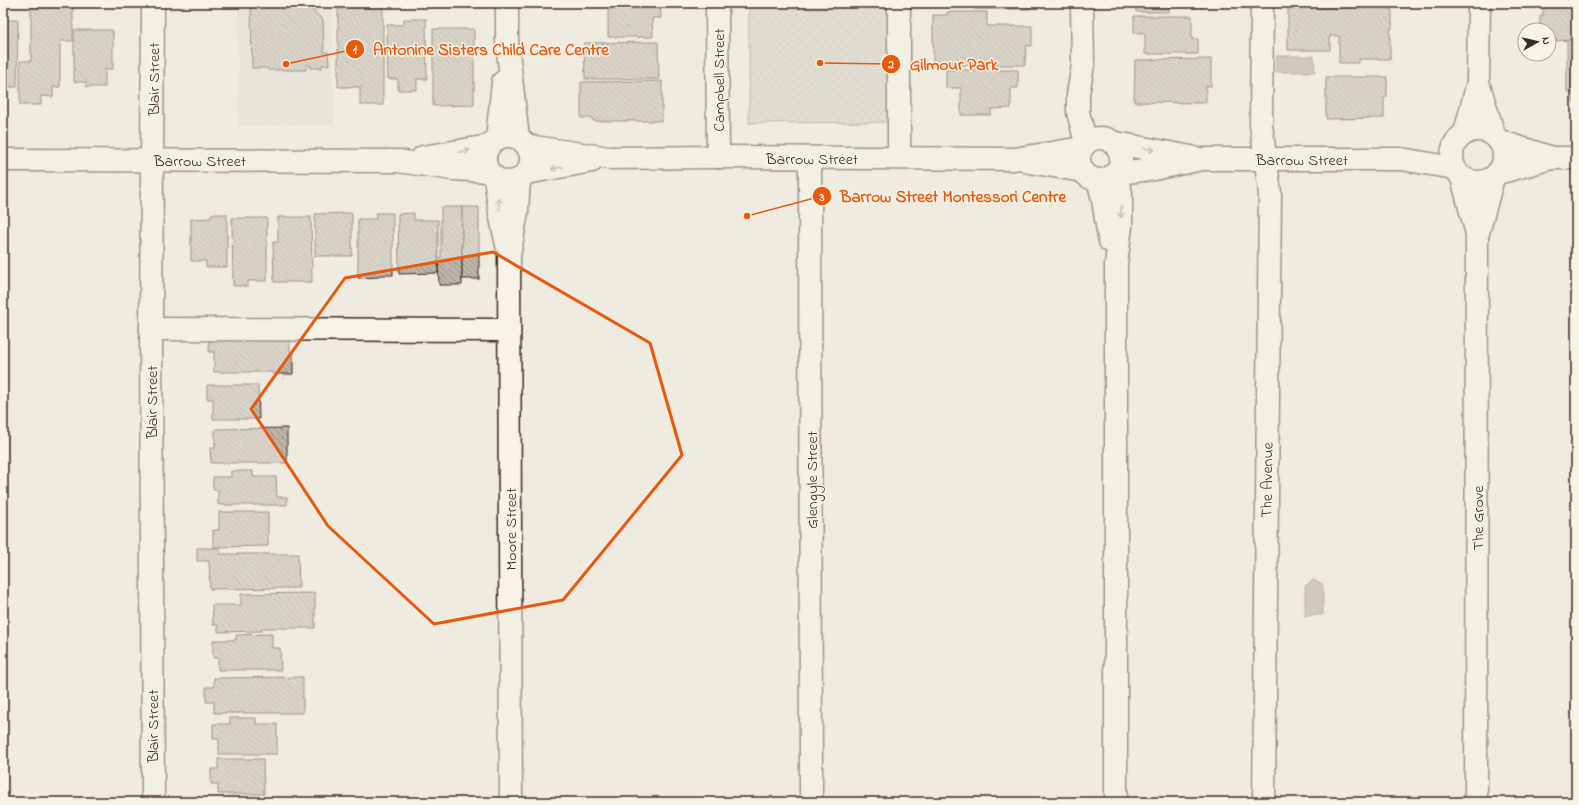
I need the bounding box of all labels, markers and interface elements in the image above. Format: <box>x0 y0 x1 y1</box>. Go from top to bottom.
north arrow <box>1517 22 1557 62</box>
street label: Campbell Street <box>708 28 732 132</box>
callout: Antonine Sisters Child Care Centre <box>345 34 617 63</box>
text: N <box>1537 36 1554 46</box>
text: Antonine Sisters Child Care Centre <box>373 38 610 63</box>
text: 1 <box>353 41 357 59</box>
street label: Blair Street <box>143 42 167 117</box>
callout: Gilmour Park <box>881 50 1006 79</box>
text: Gilmour Park <box>910 53 999 78</box>
text: 2 <box>887 56 894 74</box>
one-way arrow <box>1142 145 1155 153</box>
one-way arrow <box>457 147 470 155</box>
street label: Barrow Street <box>765 148 859 172</box>
street label: Barrow Street <box>1255 149 1349 173</box>
street label: Barrow Street <box>153 150 247 174</box>
one-way arrow <box>551 164 564 172</box>
callout: Barrow Street Montessori Centre <box>812 182 1074 211</box>
text: Barrow Street Montessori Centre <box>839 185 1067 210</box>
text: 3 <box>819 189 825 207</box>
one-way arrow <box>495 198 502 211</box>
one-way arrow <box>1117 205 1125 218</box>
street label: Blair Street <box>141 365 165 440</box>
street label: Glengyle Street <box>801 430 825 529</box>
street label: The Avenue <box>1255 441 1281 518</box>
street label: The Grove <box>1467 485 1491 551</box>
street label: Moore Street <box>500 487 524 570</box>
street label: Blair Street <box>142 689 166 764</box>

